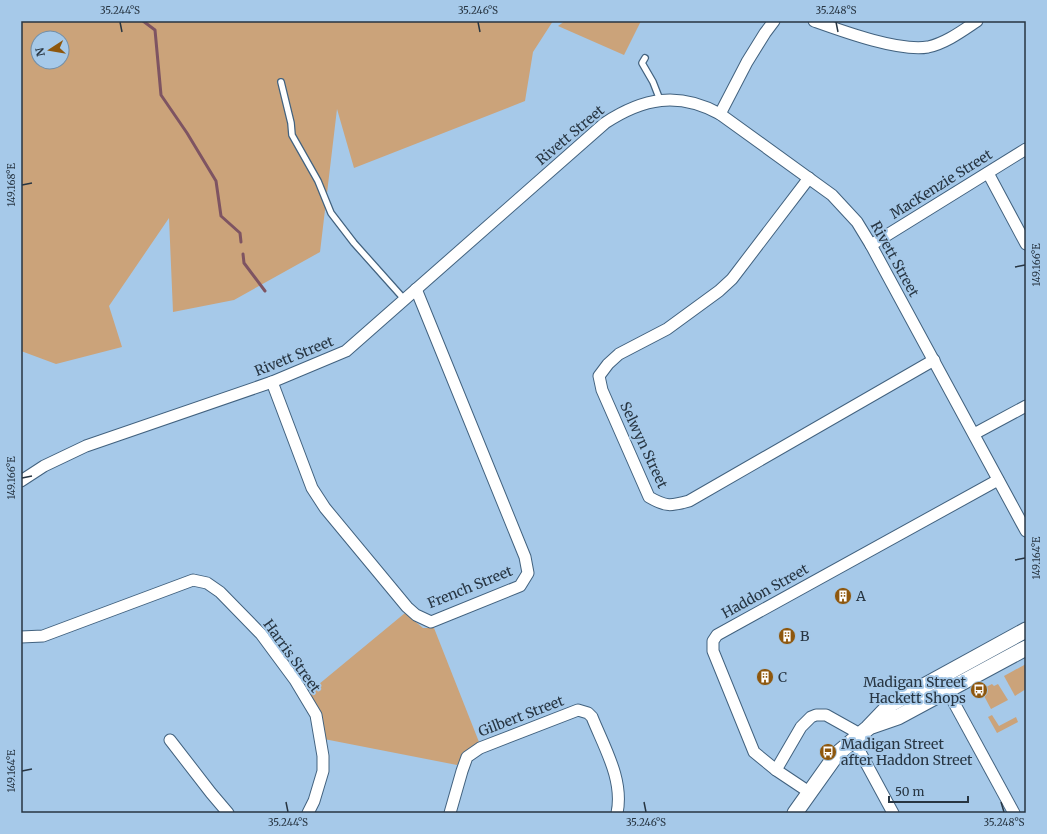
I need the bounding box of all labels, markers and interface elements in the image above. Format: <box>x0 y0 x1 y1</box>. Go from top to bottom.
text: 35.244°S <box>100 4 140 17</box>
text: 35.246°S <box>458 4 498 17</box>
text: 35.248°S <box>816 4 856 17</box>
north arrow <box>30 30 70 70</box>
text: N <box>32 46 48 58</box>
street label: Rivett Street <box>532 101 608 169</box>
street label: MacKenzie Street <box>886 145 996 223</box>
text: 149.168°E <box>5 163 18 207</box>
street label: Rivett Street <box>867 218 923 300</box>
text: 149.166°E <box>1030 243 1043 287</box>
street label: Rivett Street <box>252 332 337 380</box>
street label: Selwyn Street <box>616 399 672 492</box>
text: 149.166°E <box>5 456 18 500</box>
text: 149.164°E <box>1030 536 1043 579</box>
street label: Haddon Street <box>718 559 812 622</box>
street label: French Street <box>425 562 516 612</box>
building icon: A <box>833 586 853 606</box>
place label: A <box>855 587 866 605</box>
street label: Harris Street <box>259 616 325 697</box>
building icon: B <box>777 626 797 646</box>
place label: B <box>800 627 809 645</box>
building icon: C <box>755 667 775 687</box>
place label: C <box>778 668 787 686</box>
place label: Madigan Street Hackett Shops <box>863 673 967 707</box>
bus stop icon: Madigan Street Hackett Shops <box>969 680 989 700</box>
street label: Gilbert Street <box>476 691 567 741</box>
place label: Madigan Street after Haddon Street <box>841 735 973 769</box>
bus stop icon: Madigan Street after Haddon Street <box>818 742 838 762</box>
text: 149.164°E <box>5 749 18 792</box>
scale bar <box>889 778 968 804</box>
text: 50 m <box>895 784 924 799</box>
text: 35.244°S <box>268 816 308 829</box>
text: 35.246°S <box>626 816 666 829</box>
text: 35.248°S <box>984 816 1024 829</box>

